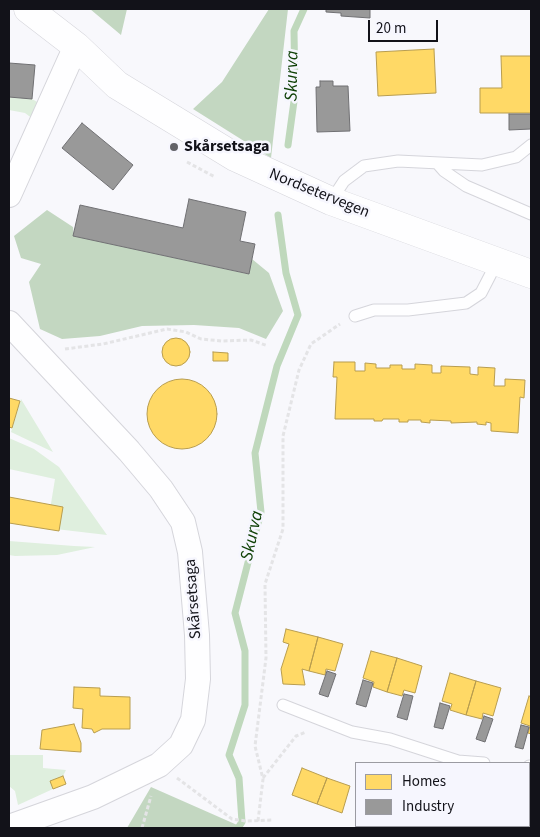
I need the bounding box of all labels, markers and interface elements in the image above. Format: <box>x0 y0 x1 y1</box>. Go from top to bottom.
scale bar <box>370 10 440 42</box>
text: 20 m <box>376 18 406 39</box>
water label: Skurva <box>282 50 304 102</box>
place label: Skårsetsaga <box>184 137 270 157</box>
marker: Skårsetsaga <box>168 141 180 153</box>
street label: Nordsetervegen <box>266 165 372 223</box>
water label: Skurva <box>237 509 269 563</box>
street label: Skårsetsaga <box>182 558 206 640</box>
legend <box>355 762 530 827</box>
text: Homes <box>402 771 446 792</box>
text: Industry <box>402 796 454 817</box>

